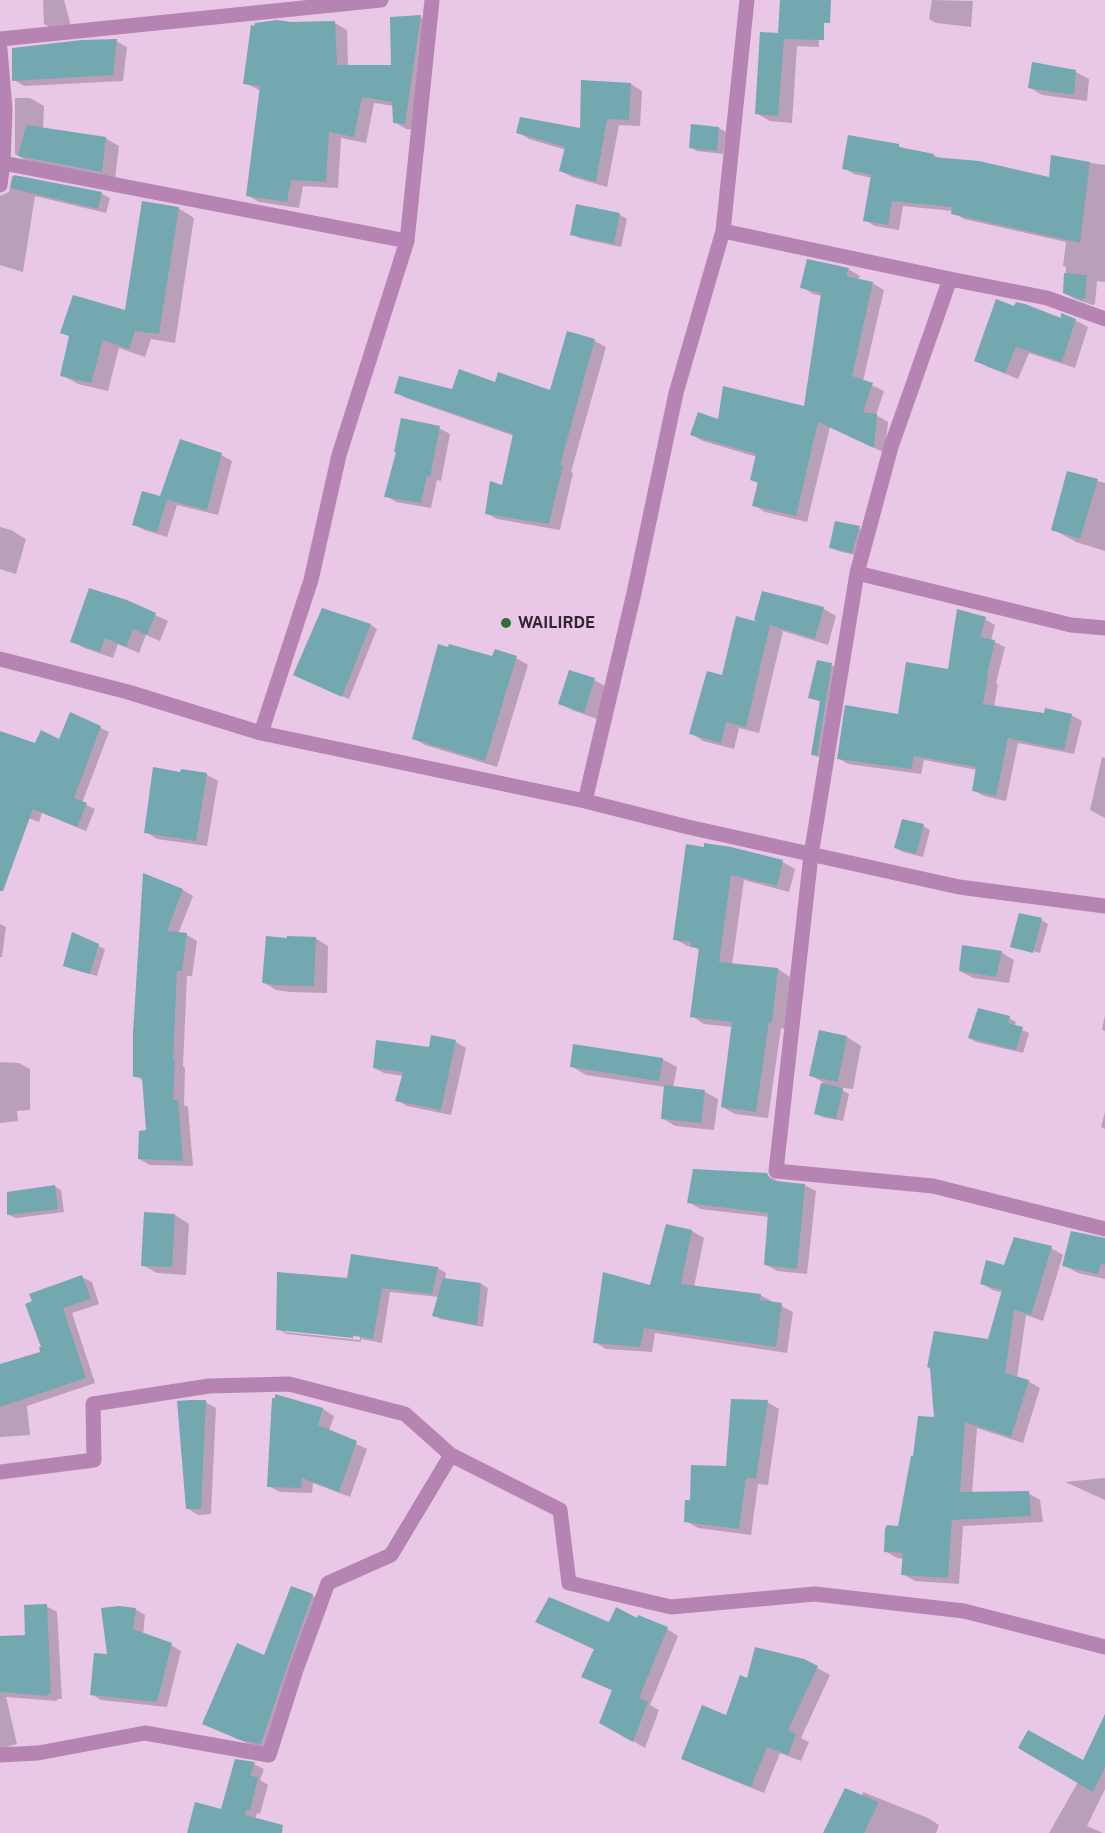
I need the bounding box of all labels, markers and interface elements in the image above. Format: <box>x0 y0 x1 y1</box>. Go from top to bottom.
place label: WAILIRDE <box>518 613 595 633</box>
marker: WAILIRDE <box>499 616 513 630</box>

